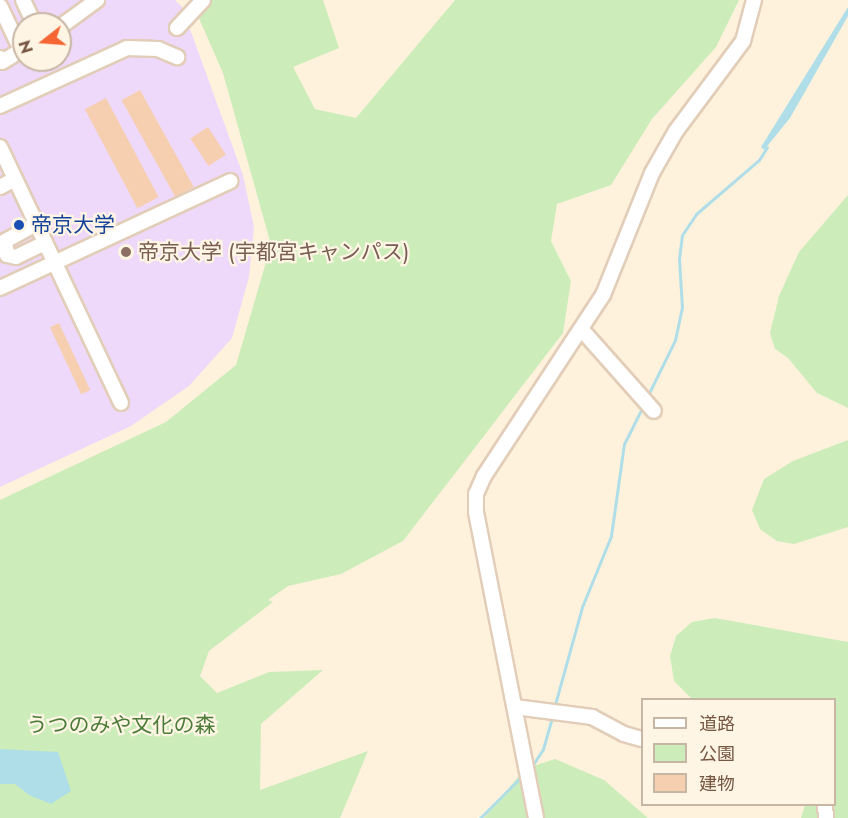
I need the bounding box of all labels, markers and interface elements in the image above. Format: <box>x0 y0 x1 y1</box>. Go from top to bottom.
north arrow <box>12 12 72 72</box>
text: N <box>13 37 39 56</box>
place label: 帝京大学 <box>31 212 115 238</box>
marker: 帝京大学 <box>12 218 26 232</box>
place label: 帝京大学 (宇都宮キャンパス) <box>138 239 409 265</box>
marker: 帝京大学 (宇都宮キャンパス) <box>119 245 133 259</box>
legend <box>641 698 836 806</box>
text: 道路 <box>699 711 735 737</box>
park label: うつのみや文化の森 <box>27 712 215 738</box>
text: 公園 <box>699 741 735 767</box>
text: 建物 <box>699 771 735 797</box>

